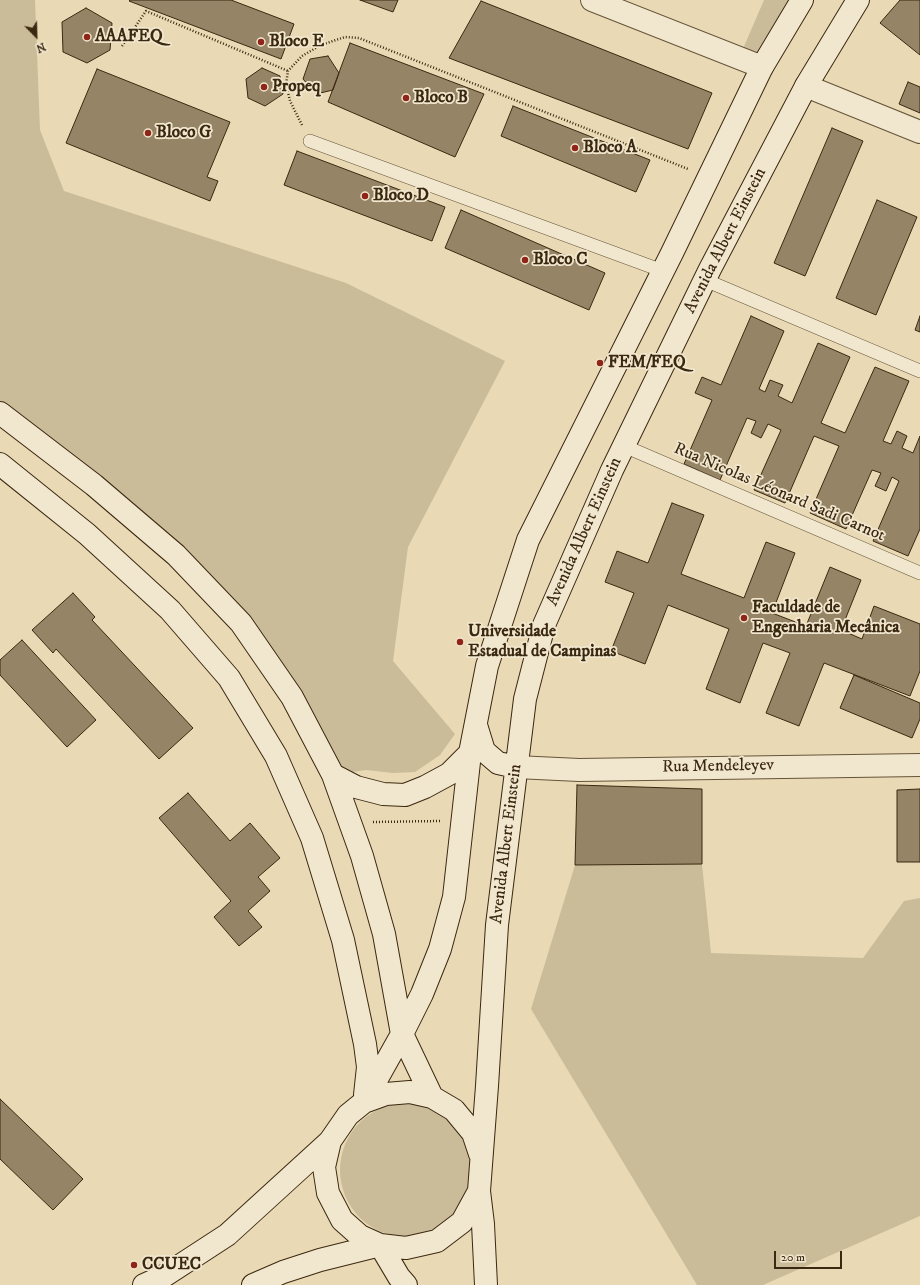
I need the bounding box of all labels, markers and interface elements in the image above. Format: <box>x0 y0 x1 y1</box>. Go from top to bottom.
north arrow <box>16 16 56 56</box>
place label: AAAFEQ <box>95 27 163 47</box>
marker: AAAFEQ <box>82 32 92 42</box>
place label: Bloco E <box>269 32 324 52</box>
marker: Bloco E <box>256 37 266 47</box>
text: N <box>34 39 48 55</box>
place label: Propeq <box>272 77 320 97</box>
marker: Propeq <box>259 82 269 92</box>
place label: Bloco B <box>414 88 468 108</box>
marker: Bloco B <box>401 93 411 103</box>
place label: Bloco G <box>156 123 211 143</box>
marker: Bloco G <box>143 128 153 138</box>
place label: Bloco A <box>583 138 637 158</box>
marker: Bloco A <box>570 143 580 153</box>
street label: Avenida Albert Einstein <box>680 165 772 317</box>
place label: Bloco D <box>373 186 429 206</box>
marker: Bloco D <box>360 191 370 201</box>
place label: Bloco C <box>533 250 588 270</box>
marker: Bloco C <box>520 255 530 265</box>
place label: FEM/FEQ <box>608 353 686 373</box>
marker: FEM/FEQ <box>595 358 605 368</box>
street label: Rua Nicolas Léonard Sadi Carnot <box>670 439 888 547</box>
street label: Avenida Albert Einstein <box>543 454 627 610</box>
place label: Faculdade de Engenharia Mecânica <box>752 598 900 638</box>
marker: Faculdade de Engenharia Mecânica <box>739 613 749 623</box>
place label: Universidade Estadual de Campinas <box>468 622 616 662</box>
marker: Universidade Estadual de Campinas <box>455 637 465 647</box>
street label: Rua Mendeleyev <box>662 756 774 778</box>
street label: Avenida Albert Einstein <box>487 763 527 925</box>
scale bar <box>776 1243 844 1269</box>
text: 20 m <box>781 1250 805 1265</box>
place label: CCUEC <box>142 1255 201 1275</box>
marker: CCUEC <box>129 1260 139 1270</box>

